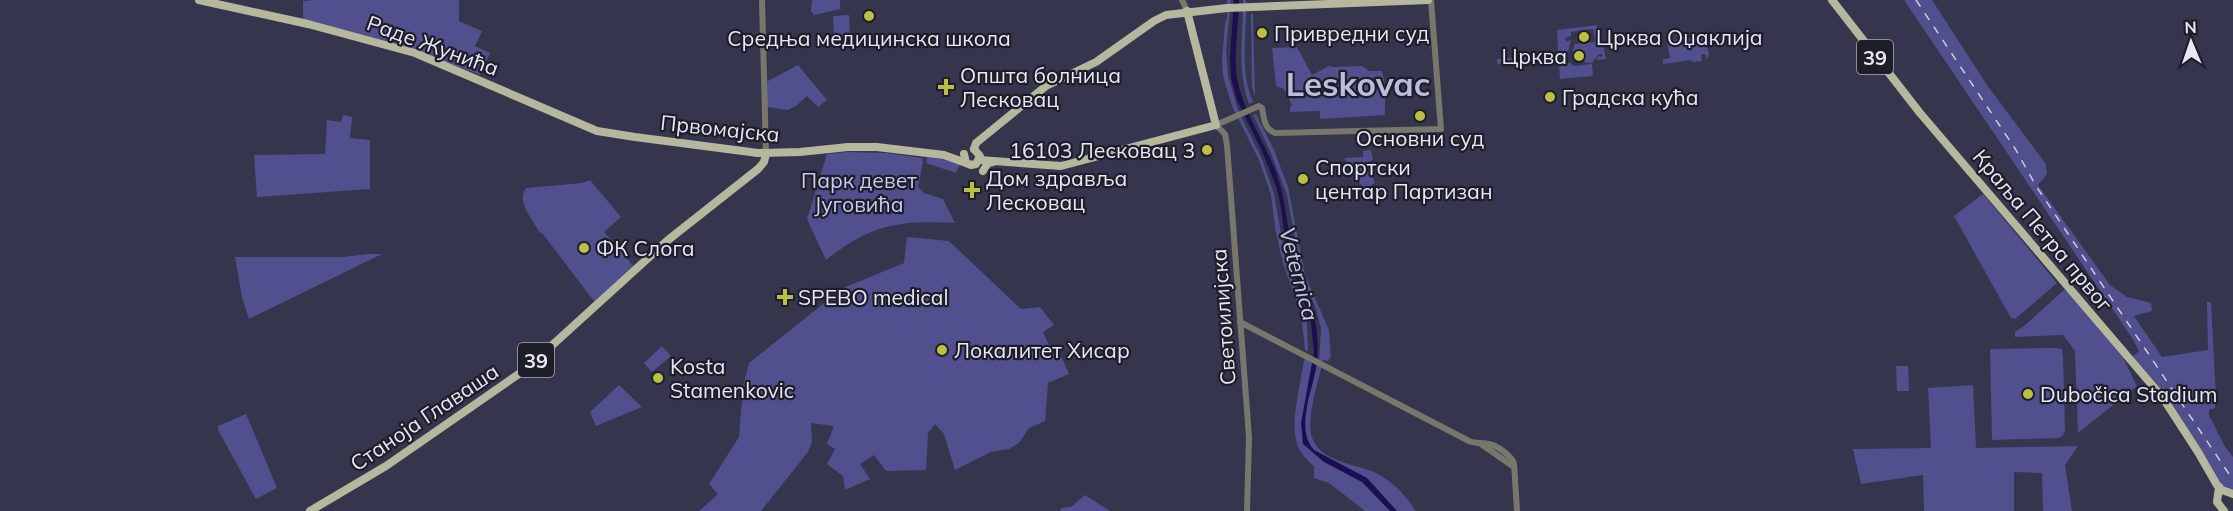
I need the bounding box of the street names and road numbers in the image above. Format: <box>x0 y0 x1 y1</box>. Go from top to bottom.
street label: Раде Жунића <box>364 9 502 81</box>
road number: 39 <box>1857 40 1893 74</box>
street label: Првомајска <box>659 109 781 147</box>
street label: Краља Петра првог <box>1968 144 2119 317</box>
street label: Светоилијска <box>1205 248 1241 386</box>
road number: 39 <box>518 343 554 377</box>
street label: Станоја Главаша <box>345 358 503 476</box>

